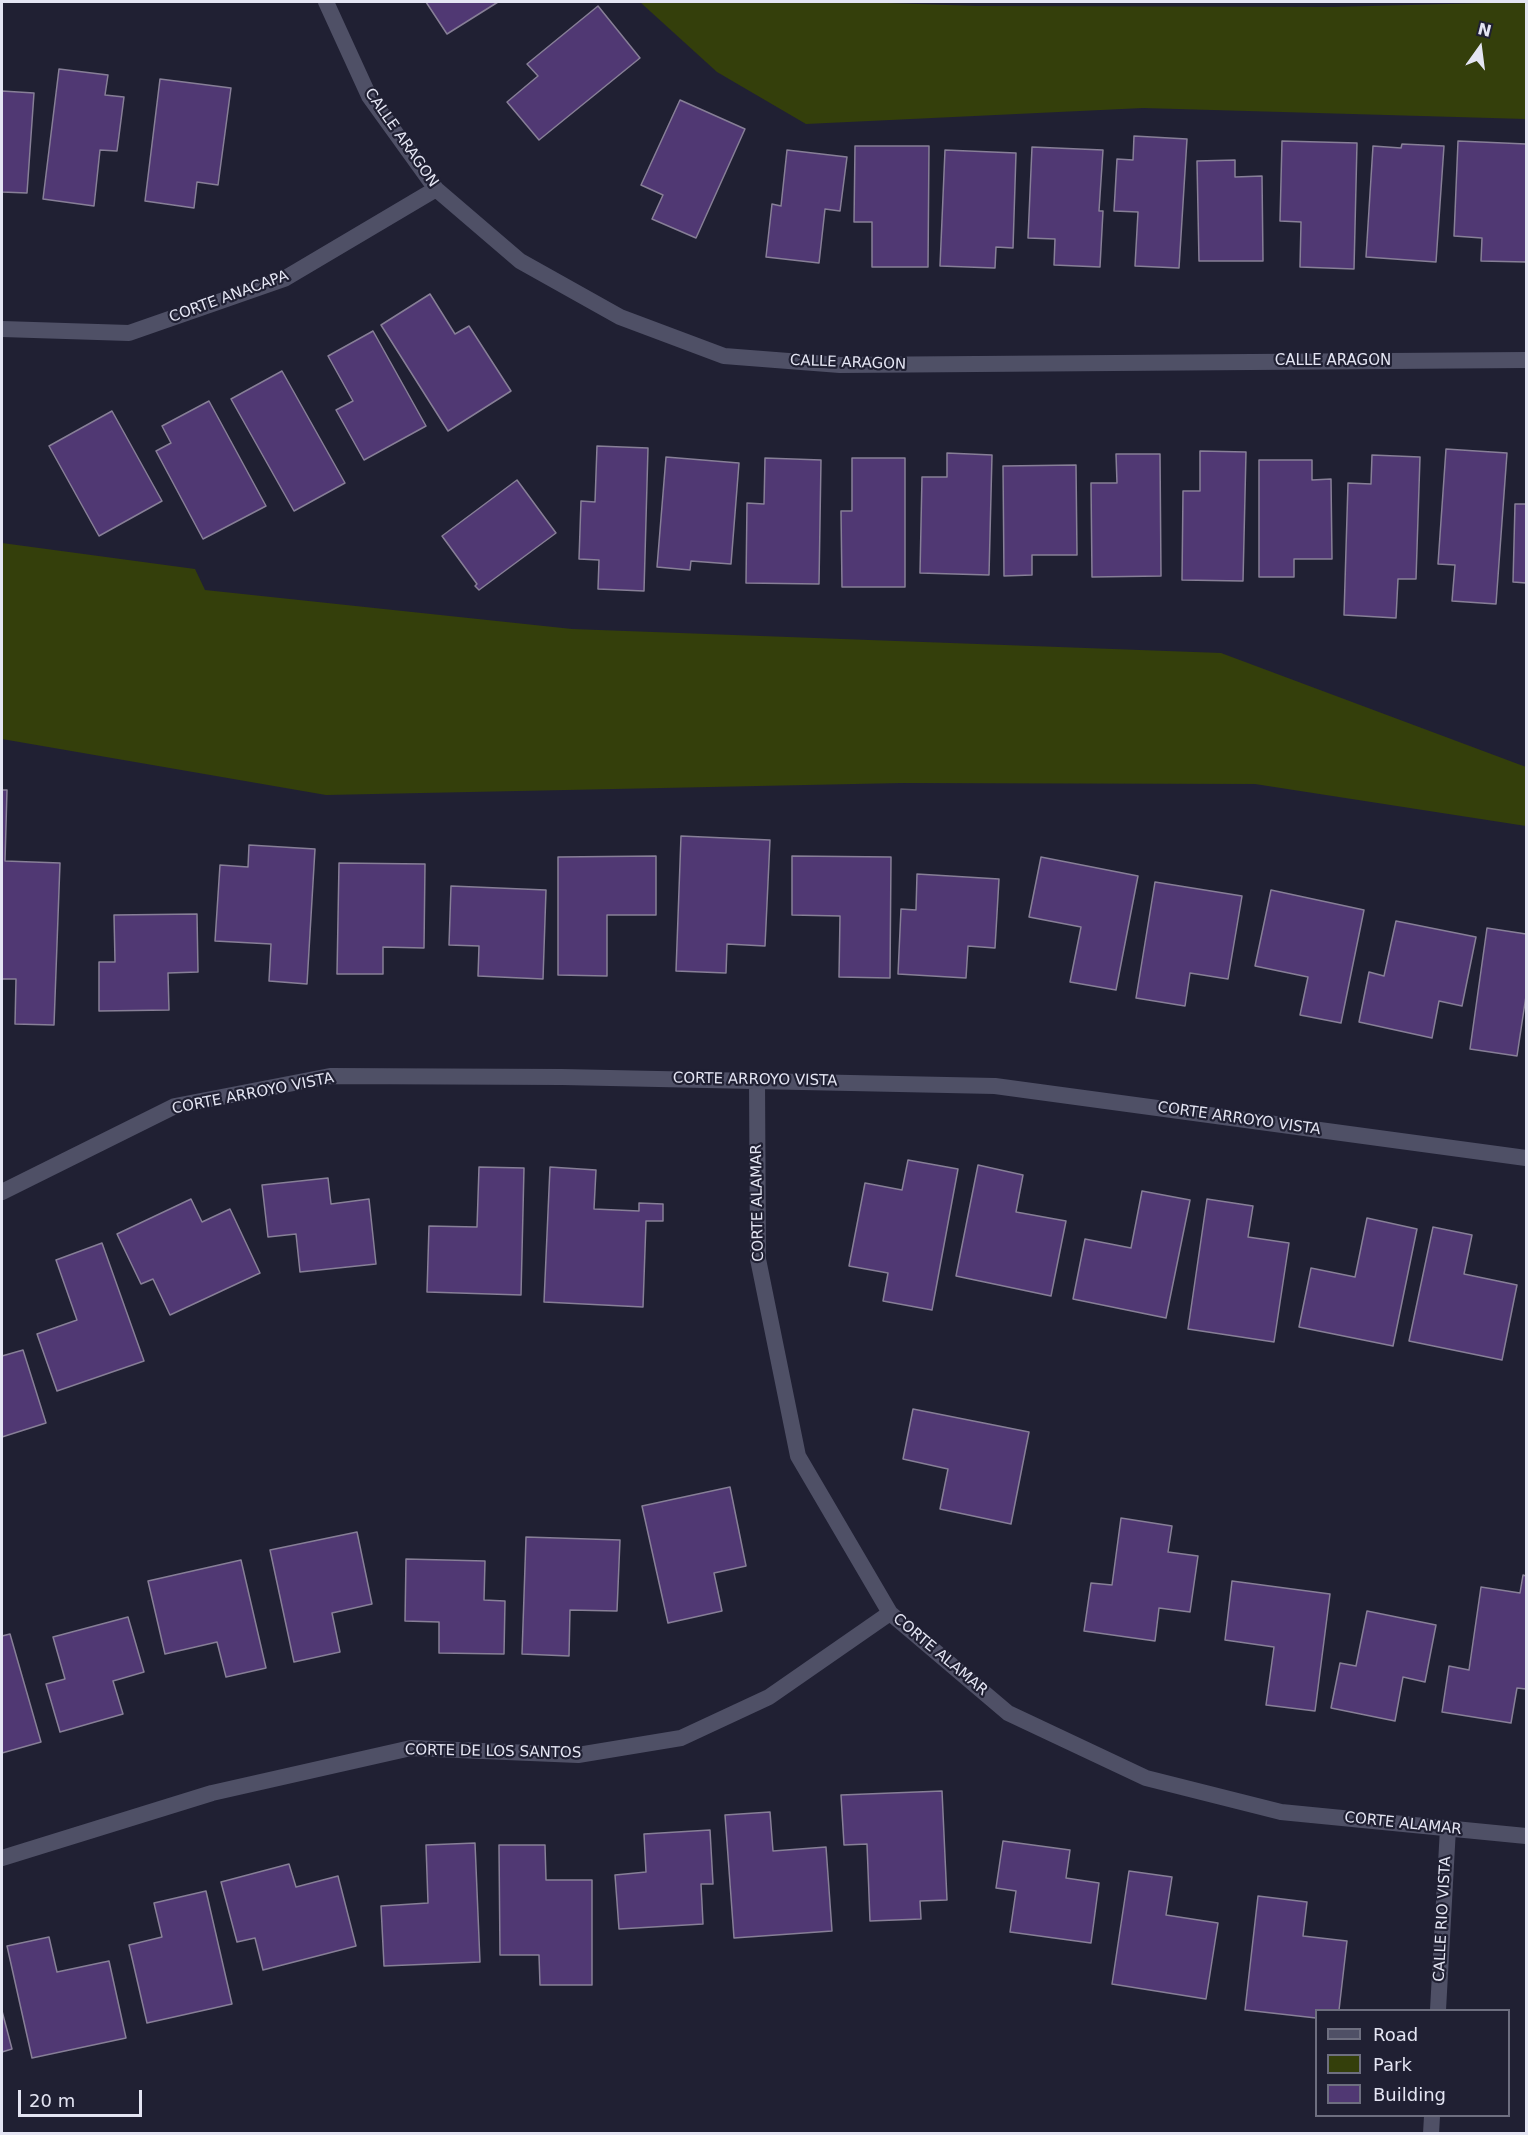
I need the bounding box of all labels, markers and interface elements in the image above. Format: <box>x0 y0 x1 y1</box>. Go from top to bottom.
north arrow <box>1450 18 1510 78</box>
text: N <box>1476 19 1493 41</box>
street label: CALLE ARAGON <box>360 85 442 191</box>
street label: CORTE ANACAPA <box>167 267 291 327</box>
street label: CALLE ARAGON <box>790 352 906 374</box>
street label: CALLE ARAGON <box>1275 352 1391 370</box>
street label: CORTE ARROYO VISTA <box>171 1069 335 1119</box>
street label: CORTE ARROYO VISTA <box>673 1070 837 1090</box>
street label: CORTE ARROYO VISTA <box>1156 1099 1322 1139</box>
street label: CORTE ALAMAR <box>748 1144 768 1262</box>
street label: CORTE ALAMAR <box>889 1610 991 1700</box>
street label: CORTE DE LOS SANTOS <box>405 1741 581 1763</box>
street label: CORTE ALAMAR <box>1343 1809 1463 1839</box>
street label: CALLE RIO VISTA <box>1431 1856 1455 1982</box>
legend <box>1315 2009 1510 2117</box>
text: Road <box>1373 2024 1418 2045</box>
text: Park <box>1373 2054 1412 2075</box>
scale bar <box>21 2078 146 2116</box>
text: Building <box>1373 2084 1446 2105</box>
text: 20 m <box>29 2090 75 2111</box>

